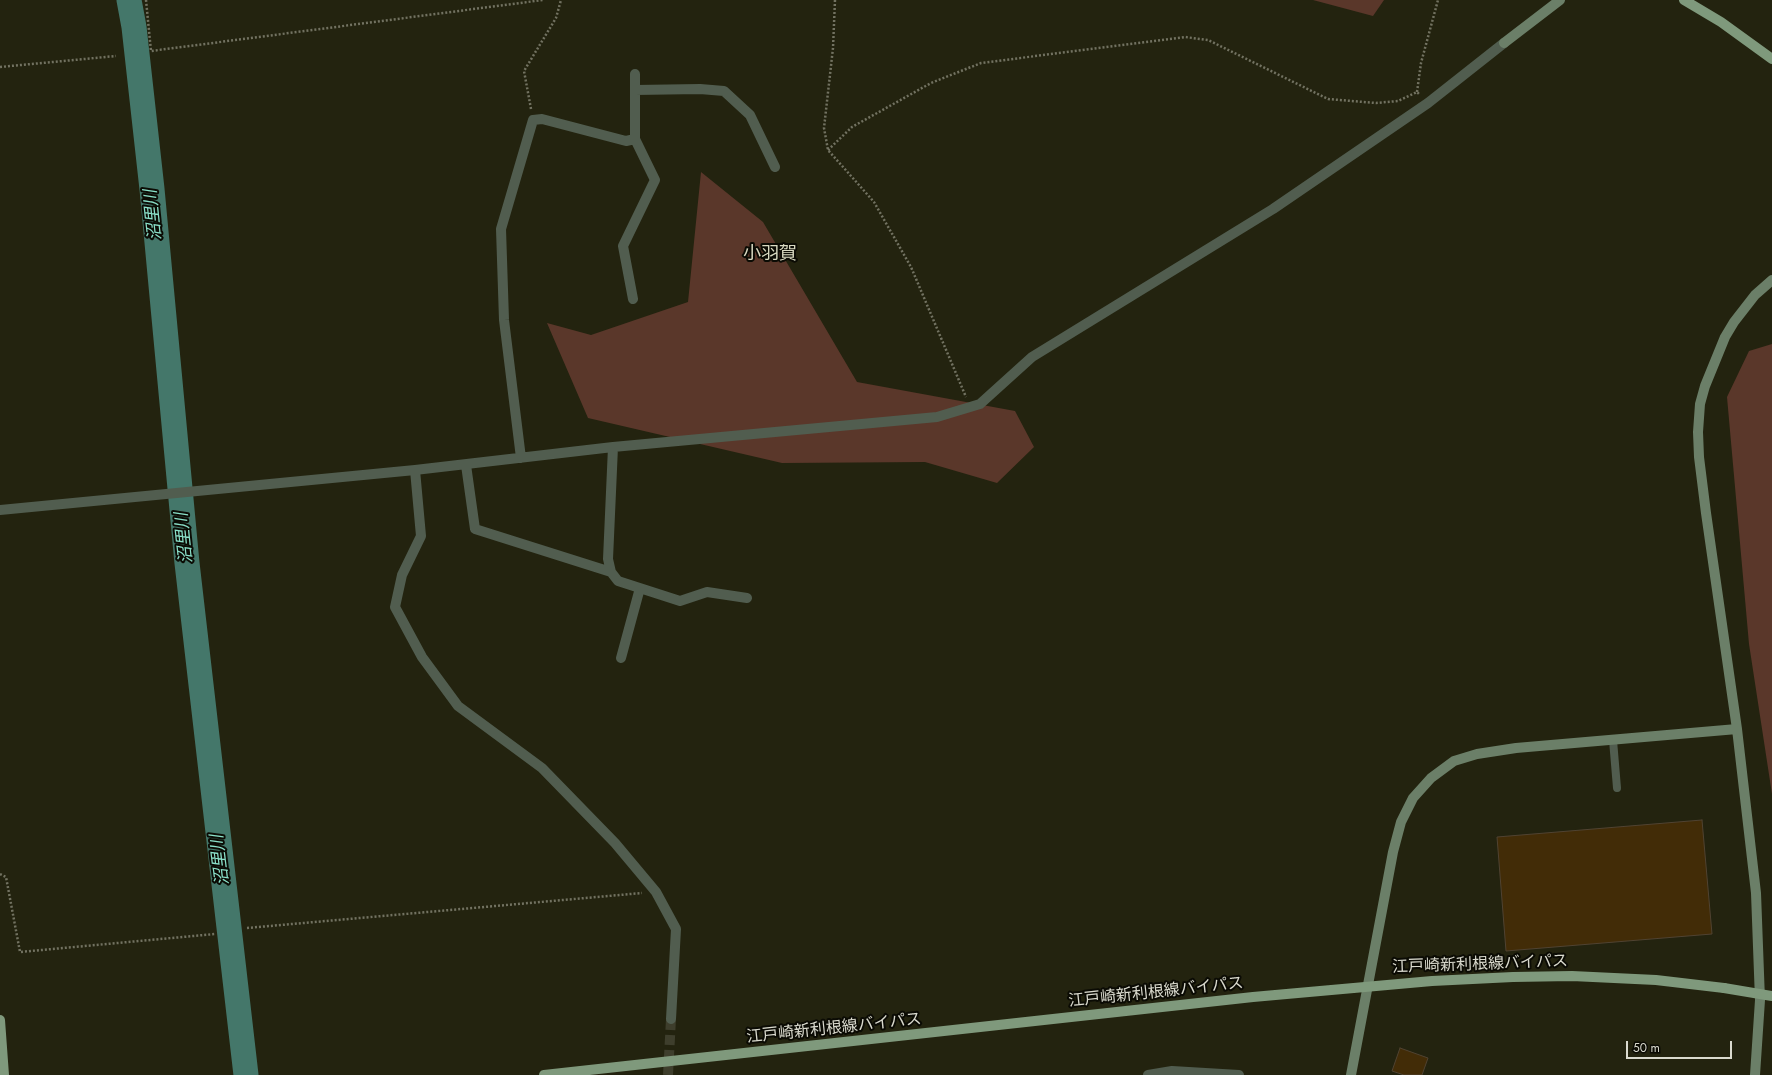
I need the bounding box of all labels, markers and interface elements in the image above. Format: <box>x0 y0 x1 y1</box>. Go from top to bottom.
water label: 沼里川 <box>141 189 167 241</box>
district label: 小羽賀 <box>743 244 797 266</box>
water label: 沼里川 <box>172 512 198 564</box>
water label: 沼里川 <box>208 833 234 887</box>
street label: 江戸崎新利根線バイパス <box>1392 952 1568 978</box>
street label: 江戸崎新利根線バイパス <box>1067 974 1245 1012</box>
street label: 江戸崎新利根線バイパス <box>745 1010 923 1048</box>
scale bar <box>1628 1033 1734 1059</box>
text: 50 m <box>1633 1039 1660 1057</box>

